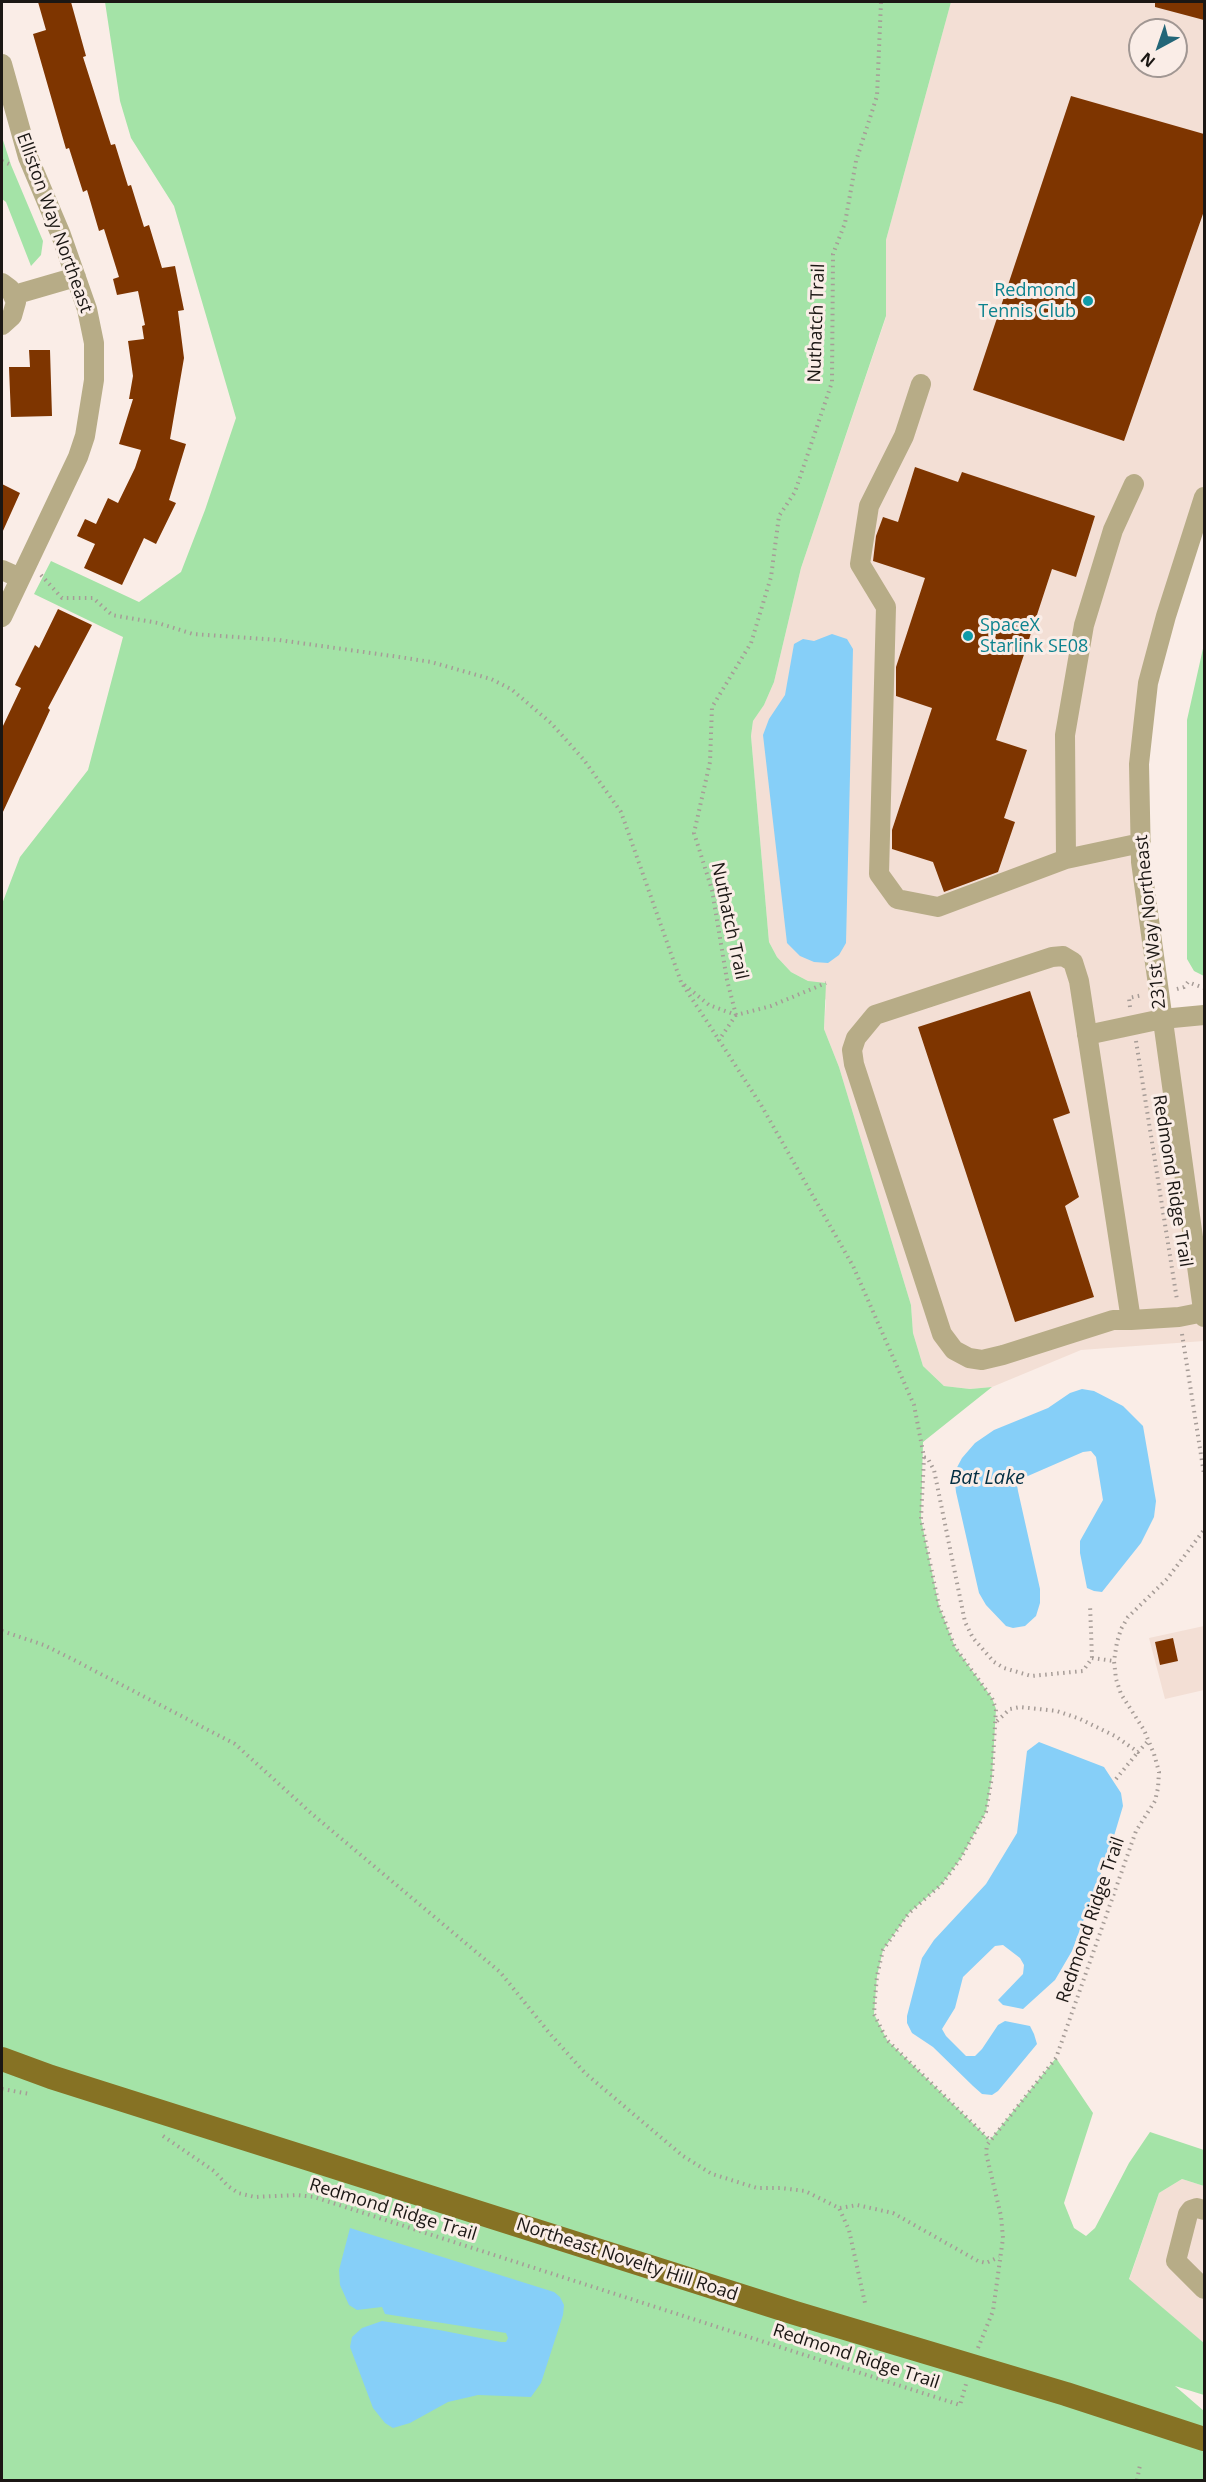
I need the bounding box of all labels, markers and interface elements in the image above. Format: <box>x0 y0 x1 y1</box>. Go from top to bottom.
north arrow <box>1128 18 1188 78</box>
text: N <box>1136 48 1160 73</box>
street label: Elliston Way Northeast <box>11 130 97 316</box>
street label: Nuthatch Trail <box>804 263 830 383</box>
place label: Redmond Tennis Club <box>978 280 1076 322</box>
marker: Redmond Tennis Club <box>1081 294 1095 308</box>
place label: SpaceX Starlink SE08 <box>980 615 1088 658</box>
marker: SpaceX Starlink SE08 <box>961 629 975 643</box>
street label: 231st Way Northeast <box>1131 834 1171 1010</box>
street label: Nuthatch Trail <box>706 860 752 982</box>
street label: Redmond Ridge Trail <box>1148 1093 1196 1269</box>
water label: Bat Lake <box>949 1466 1025 1490</box>
street label: Redmond Ridge Trail <box>1052 1834 1130 2006</box>
street label: Redmond Ridge Trail <box>307 2174 479 2246</box>
street label: Northeast Novelty Hill Road <box>514 2214 740 2306</box>
street label: Redmond Ridge Trail <box>770 2320 942 2394</box>

